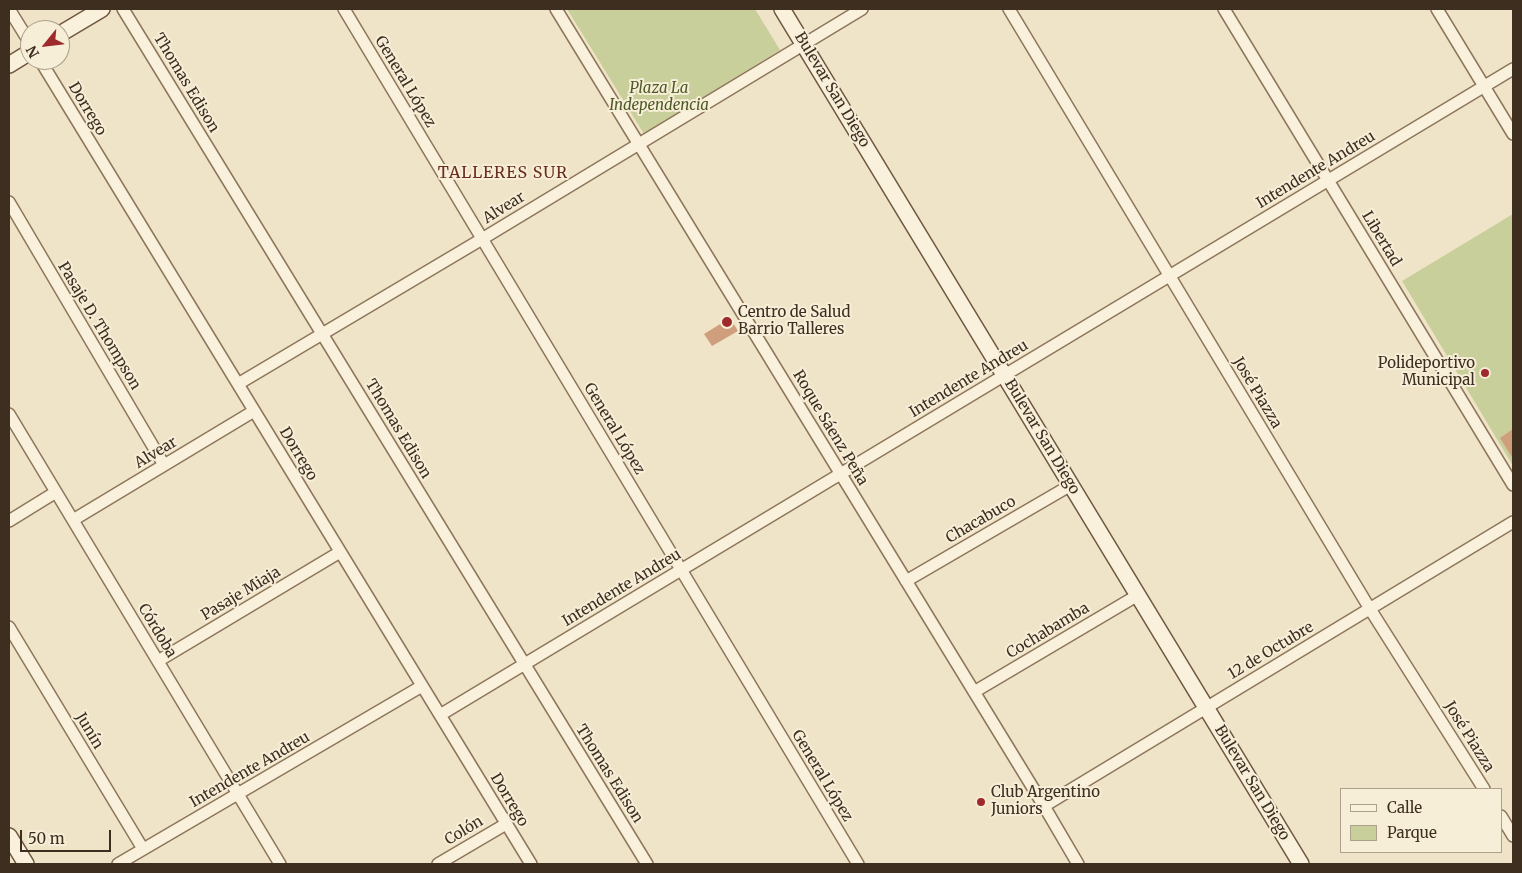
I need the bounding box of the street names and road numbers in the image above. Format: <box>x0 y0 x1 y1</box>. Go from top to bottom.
street label: Bulevar San Diego <box>791 29 873 151</box>
street label: Thomas Edison <box>149 30 223 136</box>
street label: General López <box>371 33 439 131</box>
street label: Dorrego <box>64 79 110 139</box>
street label: Intendente Andreu <box>1253 127 1379 213</box>
street label: Alvear <box>480 188 528 228</box>
street label: Libertad <box>1358 208 1404 270</box>
street label: Pasaje D. Thompson <box>54 259 144 393</box>
street label: Intendente Andreu <box>906 336 1032 422</box>
street label: José Piazza <box>1229 354 1285 432</box>
street label: Roque Sáenz Peña <box>789 367 871 489</box>
street label: Thomas Edison <box>361 376 435 482</box>
street label: Bulevar San Diego <box>1001 376 1083 498</box>
street label: General López <box>580 380 648 478</box>
street label: Dorrego <box>275 424 321 484</box>
street label: Alvear <box>132 433 180 473</box>
street label: Chacabuco <box>943 493 1019 547</box>
street label: Intendente Andreu <box>559 545 685 631</box>
street label: Pasaje Miaja <box>198 563 284 625</box>
street label: Cochabamba <box>1003 599 1093 663</box>
street label: Córdoba <box>134 601 180 661</box>
street label: 12 de Octubre <box>1225 618 1317 684</box>
street label: José Piazza <box>1440 698 1498 776</box>
street label: Junín <box>71 710 107 752</box>
street label: Thomas Edison <box>572 721 646 827</box>
street label: Bulevar San Diego <box>1211 722 1293 844</box>
street label: General López <box>788 727 856 825</box>
street label: Intendente Andreu <box>187 728 313 812</box>
street label: Dorrego <box>486 770 532 830</box>
street label: Colón <box>442 813 486 849</box>

